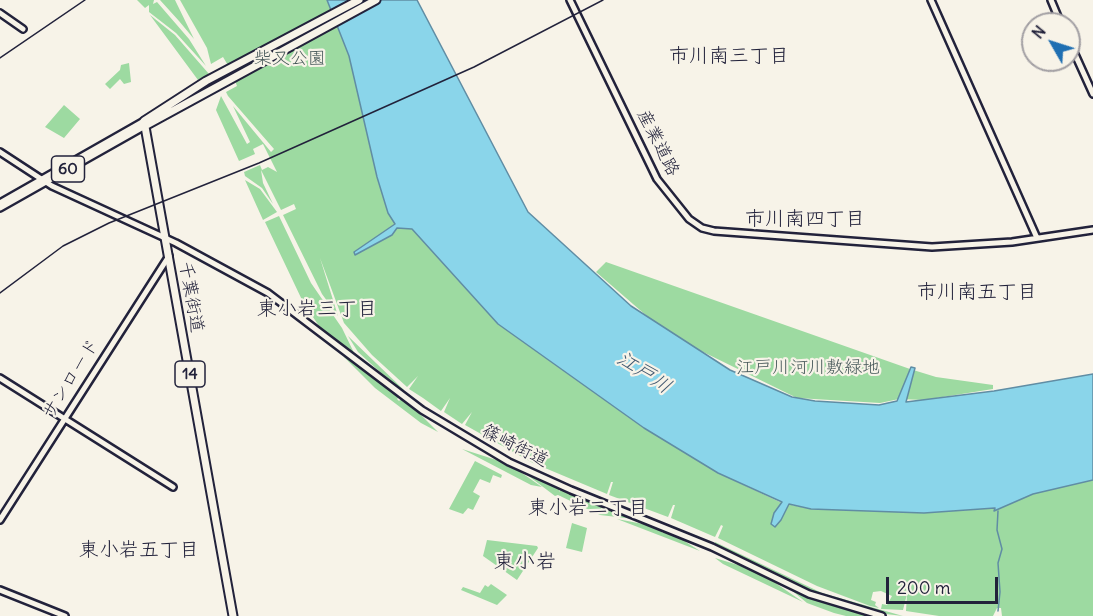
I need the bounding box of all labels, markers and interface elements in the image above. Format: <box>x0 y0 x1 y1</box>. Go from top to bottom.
north arrow <box>1021 12 1081 72</box>
text: N <box>1027 21 1050 43</box>
district label: 市川南三丁目 <box>669 44 789 68</box>
park label: 柴又公園 <box>254 48 326 70</box>
street label: 産業道路 <box>632 106 684 180</box>
road number: 60 <box>52 156 84 182</box>
district label: 市川南四丁目 <box>745 207 865 231</box>
street label: 千葉街道 <box>174 260 208 334</box>
district label: 市川南五丁目 <box>917 280 1037 304</box>
district label: 東小岩三丁目 <box>257 297 377 321</box>
street label: サンロード <box>38 335 104 423</box>
water label: 江戸川 <box>612 347 676 399</box>
park label: 江戸川河川敷緑地 <box>736 357 880 379</box>
road number: 14 <box>175 361 205 387</box>
street label: 篠崎街道 <box>478 420 552 472</box>
district label: 東小岩二丁目 <box>528 496 648 520</box>
district label: 東小岩五丁目 <box>79 538 199 562</box>
district label: 東小岩 <box>494 549 556 575</box>
scale bar <box>889 565 1002 603</box>
text: 200 m <box>897 576 951 599</box>

